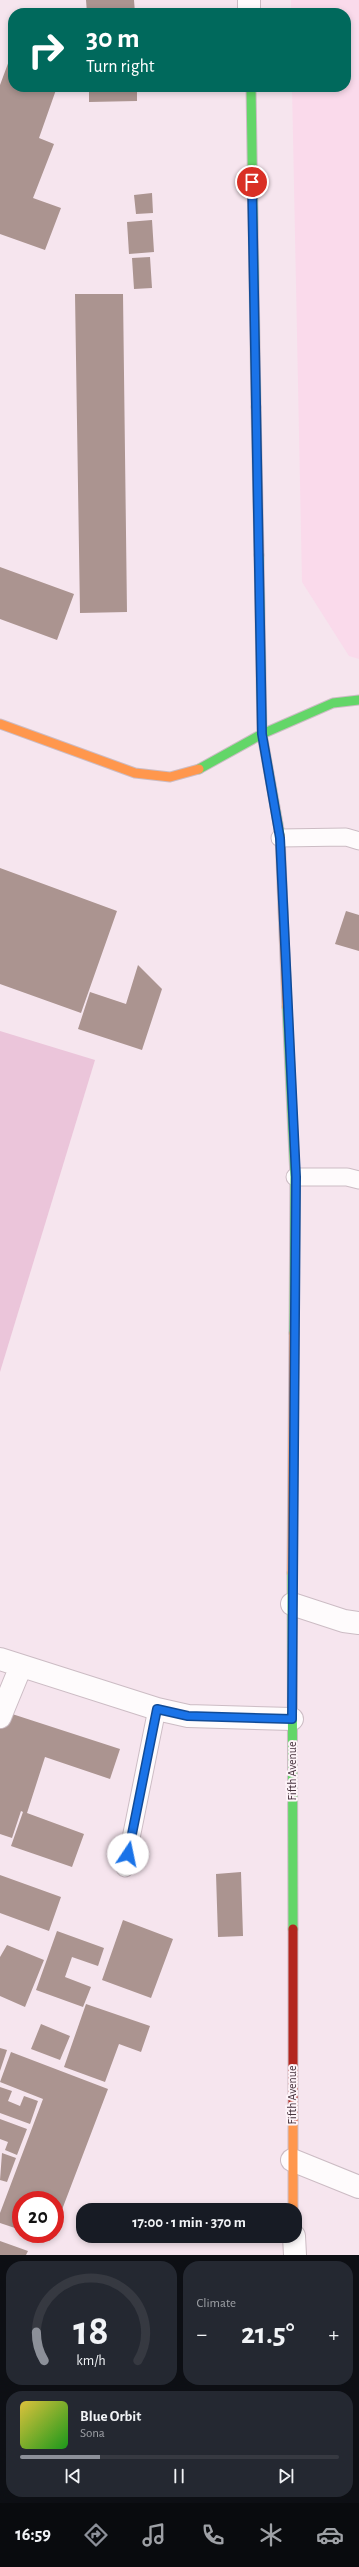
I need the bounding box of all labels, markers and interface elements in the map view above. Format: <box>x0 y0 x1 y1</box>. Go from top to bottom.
icon: right <box>20 24 72 76</box>
text: 30 m <box>86 25 139 53</box>
text: Turn right <box>86 58 155 76</box>
pin <box>235 165 269 199</box>
icon: arrive <box>241 171 263 193</box>
street label: Fifth Avenue <box>286 1742 298 1800</box>
position arrow <box>107 1833 149 1875</box>
street label: Fifth Avenue <box>286 2066 298 2124</box>
speed limit sign: 20 <box>12 2191 64 2243</box>
text: 17:00 · 1 min · 370 m <box>132 2215 246 2230</box>
text: Climate <box>197 2297 236 2310</box>
text: 18 <box>74 2311 109 2352</box>
text: 21.5° <box>241 2319 295 2349</box>
text: − <box>197 2323 207 2345</box>
text: + <box>328 2323 339 2345</box>
text: km/h <box>77 2354 106 2368</box>
text: Blue Orbit <box>80 2409 141 2424</box>
text: Sona <box>80 2427 105 2440</box>
icon: previous <box>62 2465 84 2487</box>
icon: pause <box>168 2465 190 2487</box>
icon: next <box>275 2465 297 2487</box>
icon: directions <box>82 2521 110 2549</box>
icon: music <box>140 2521 168 2549</box>
icon: phone <box>199 2521 227 2549</box>
icon: climate <box>257 2521 285 2549</box>
icon: car <box>316 2521 344 2549</box>
text: 16:59 <box>15 2526 51 2544</box>

